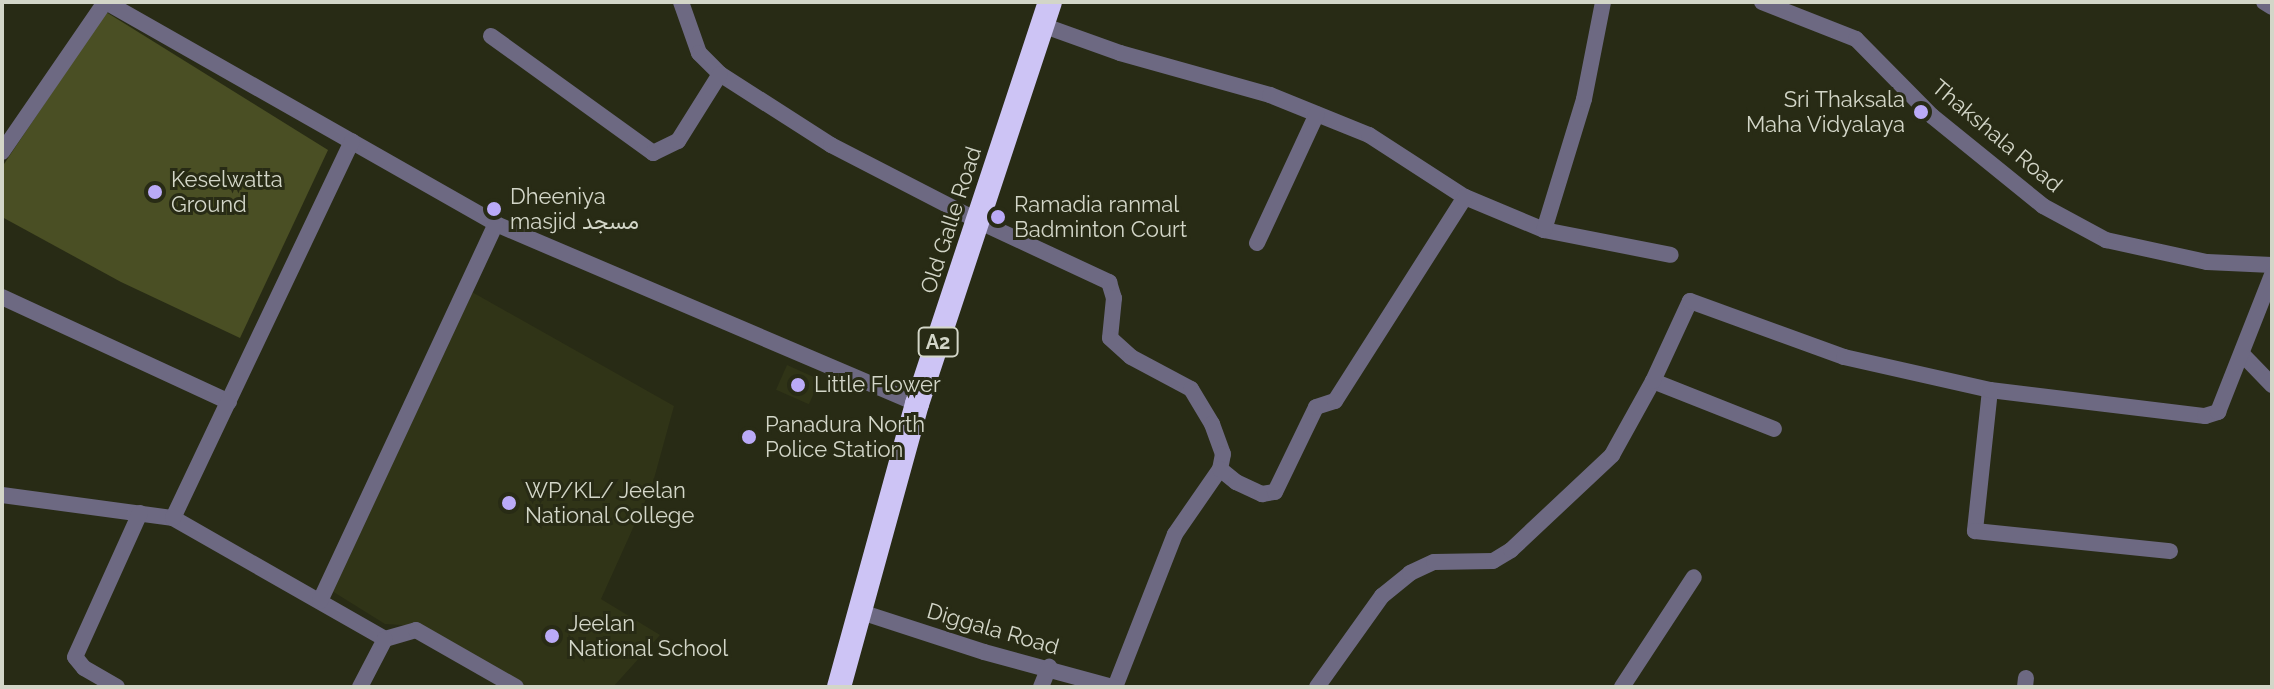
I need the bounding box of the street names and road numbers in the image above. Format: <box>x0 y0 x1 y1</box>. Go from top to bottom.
street label: Thakshala Road <box>1927 74 2067 198</box>
street label: Old Galle Road <box>915 143 987 297</box>
road number: A2 <box>916 326 960 358</box>
street label: Diggala Road <box>924 598 1062 660</box>

